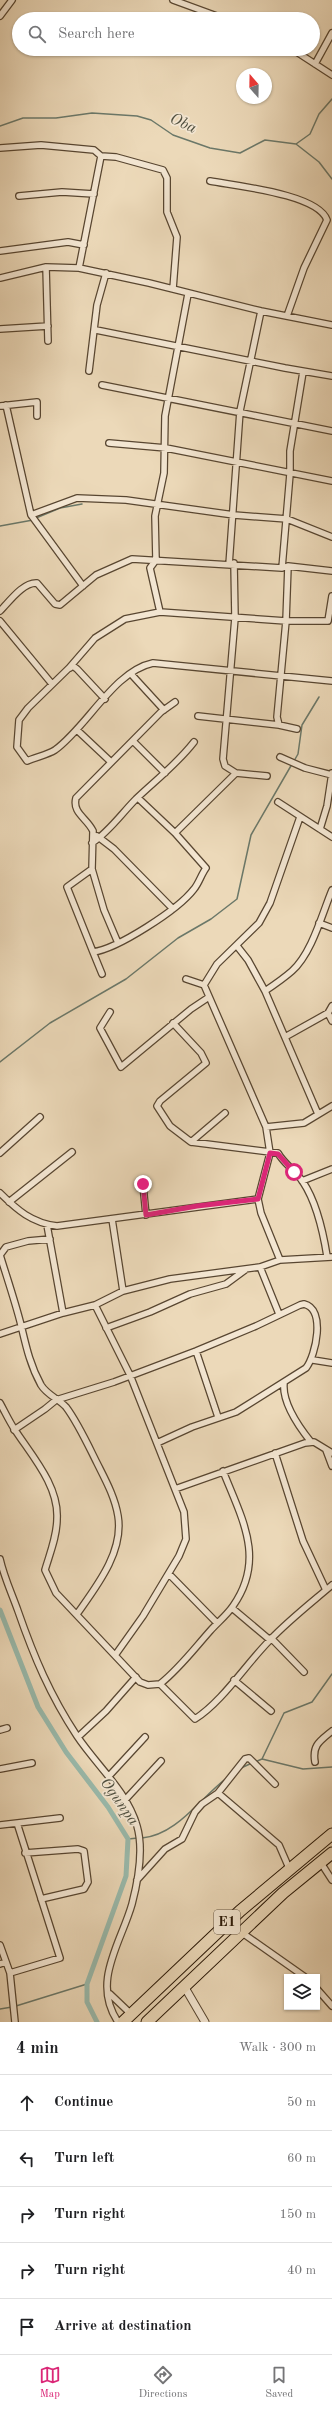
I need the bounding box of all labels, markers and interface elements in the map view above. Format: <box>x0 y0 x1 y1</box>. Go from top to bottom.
search box <box>12 12 320 56</box>
icon: search <box>26 23 48 45</box>
text: Search here <box>58 27 135 42</box>
north arrow <box>236 68 272 104</box>
water label: Oba <box>167 111 199 137</box>
route start <box>285 1163 303 1181</box>
route end <box>134 1175 152 1193</box>
water label: Ogunpa <box>97 1775 141 1829</box>
road number: E1 <box>214 1910 240 1934</box>
map controls <box>284 1974 320 2010</box>
button: layers <box>284 1974 320 2010</box>
text: 4 min <box>16 2040 59 2057</box>
text: Walk · 300 m <box>239 2041 316 2054</box>
icon: ahead <box>16 2092 38 2114</box>
text: Continue <box>54 2095 113 2110</box>
text: 50 m <box>287 2096 316 2109</box>
icon: left <box>16 2148 38 2170</box>
text: Turn left <box>54 2151 114 2166</box>
text: 60 m <box>287 2152 316 2165</box>
icon: right <box>16 2204 38 2226</box>
text: Turn right <box>54 2207 125 2222</box>
text: 150 m <box>279 2208 316 2221</box>
icon: right <box>16 2260 38 2282</box>
text: Turn right <box>54 2263 125 2278</box>
text: 40 m <box>287 2264 316 2277</box>
icon: arrive <box>16 2316 38 2338</box>
text: Arrive at destination <box>54 2319 192 2334</box>
tab: Map <box>39 2364 61 2402</box>
tab: Directions <box>139 2364 187 2402</box>
tab: Saved <box>265 2364 293 2402</box>

